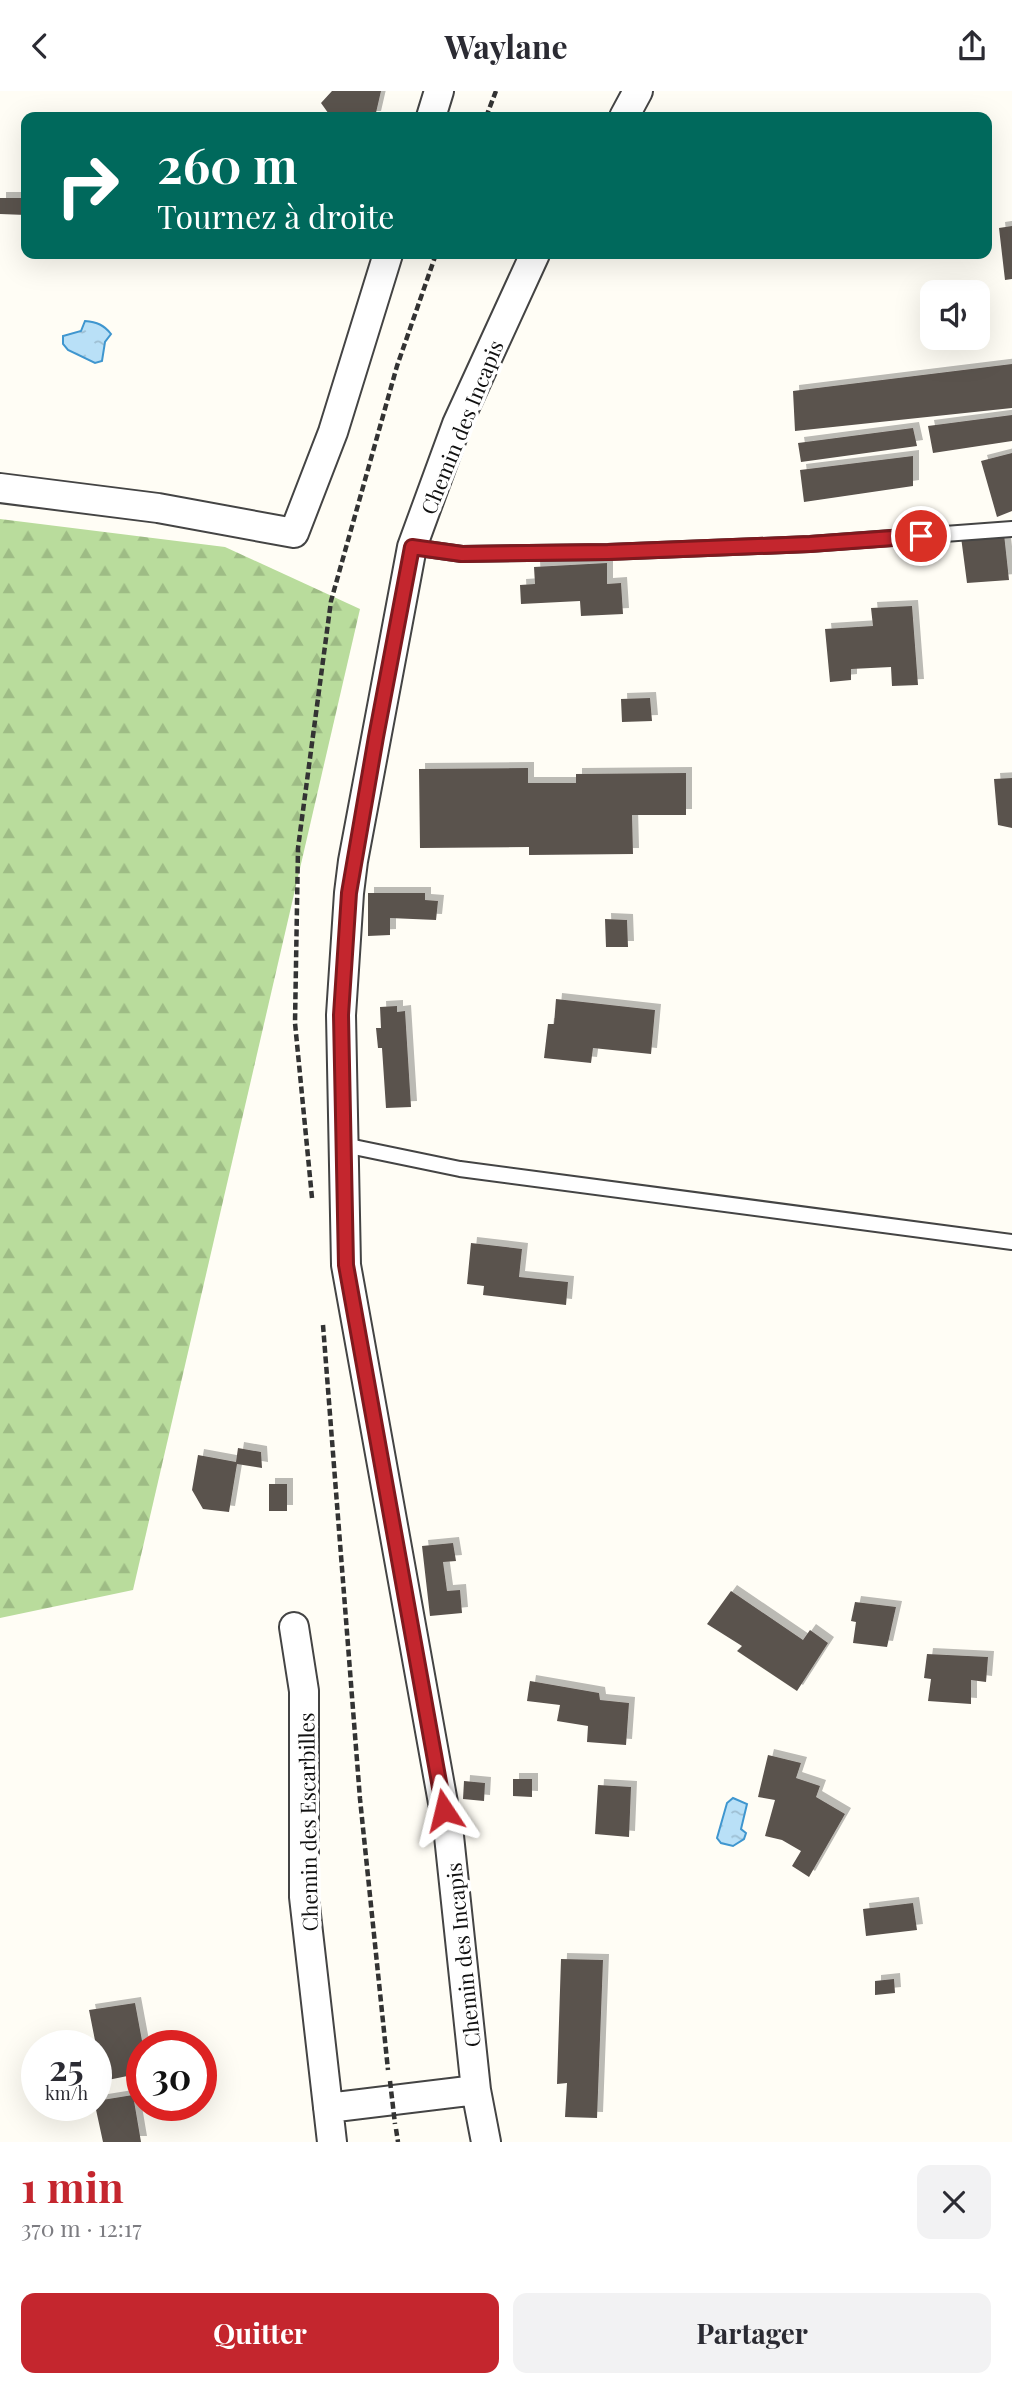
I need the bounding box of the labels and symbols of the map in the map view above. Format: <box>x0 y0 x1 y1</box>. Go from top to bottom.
street label: Chemin des Incapis <box>413 336 509 518</box>
pin <box>891 506 951 566</box>
street label: Chemin des Escarbilles <box>291 1712 323 1932</box>
position arrow <box>407 1773 481 1847</box>
street label: Chemin des Incapis <box>438 1861 486 2049</box>
speed limit sign: 30 <box>126 2030 217 2121</box>

